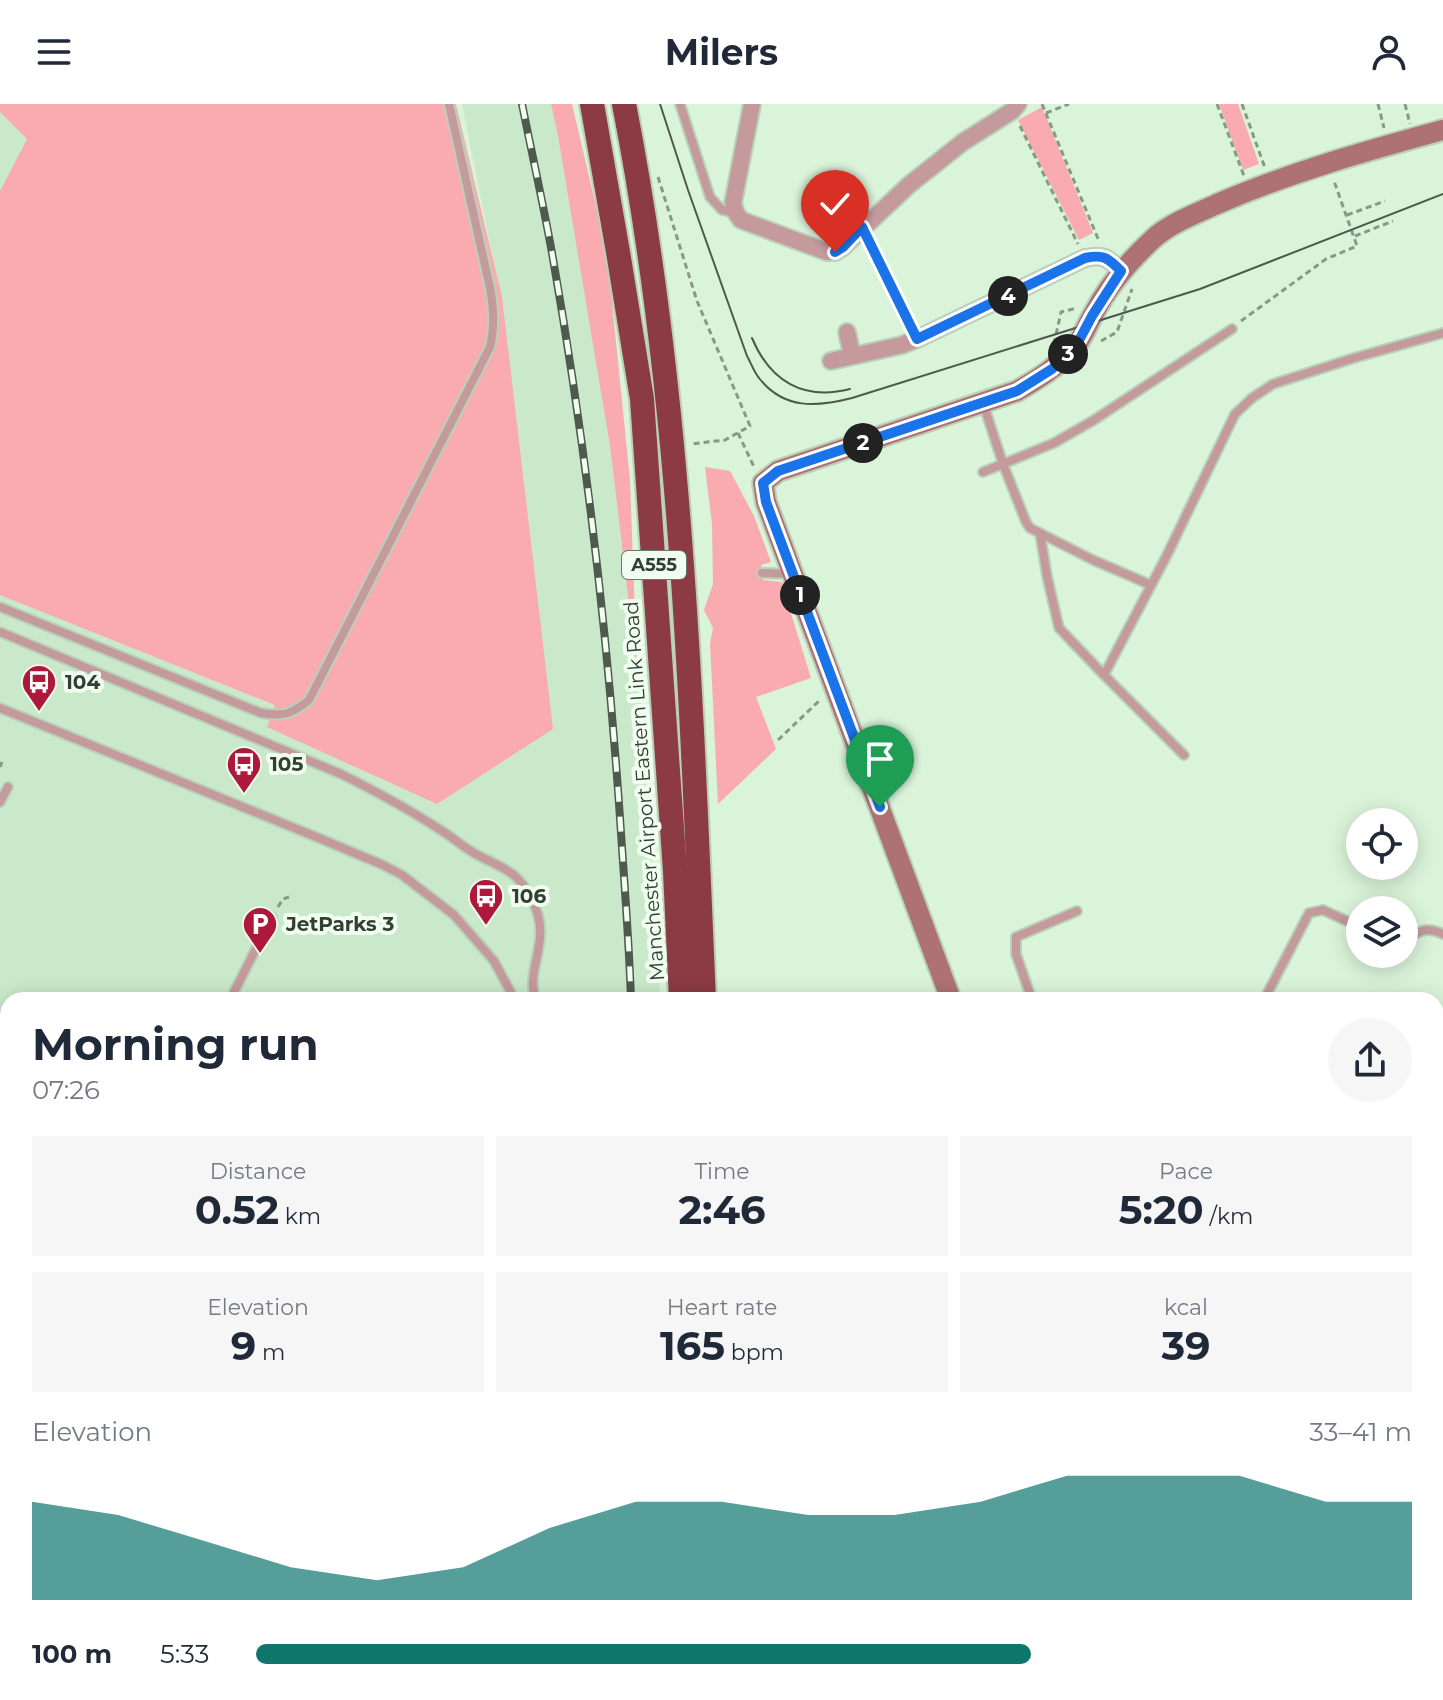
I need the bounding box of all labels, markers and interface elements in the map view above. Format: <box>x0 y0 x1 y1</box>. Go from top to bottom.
icon: menu <box>32 30 76 74</box>
text: Milers <box>665 30 778 74</box>
icon: person <box>1367 30 1411 74</box>
pin <box>801 170 869 252</box>
icon: check <box>813 182 857 226</box>
pin: 4 <box>988 276 1028 316</box>
text: 4 <box>1000 282 1016 309</box>
pin: 3 <box>1048 334 1088 374</box>
text: 3 <box>1061 340 1075 367</box>
pin: 2 <box>843 423 883 463</box>
text: 2 <box>857 429 869 456</box>
road number: A555 <box>622 551 686 579</box>
pin: 1 <box>780 575 820 615</box>
text: 1 <box>796 581 804 608</box>
street label: Manchester Airport Eastern Link Road <box>619 600 669 982</box>
bus stop icon: 104 <box>20 663 58 713</box>
place label: 104 <box>65 670 100 694</box>
pin <box>846 725 914 807</box>
icon: arrive <box>858 737 902 781</box>
bus stop icon: 105 <box>225 745 263 795</box>
place label: 105 <box>270 752 303 776</box>
map controls <box>1346 808 1418 968</box>
button: locate <box>1346 808 1418 880</box>
bus stop icon: 106 <box>467 877 505 927</box>
place label: 106 <box>512 884 546 908</box>
button: layers <box>1346 896 1418 968</box>
parking icon: JetParks 3 <box>241 905 279 955</box>
place label: JetParks 3 <box>285 912 394 936</box>
text: Morning run <box>32 1017 319 1071</box>
button: share <box>1328 1018 1412 1102</box>
text: 07:26 <box>32 1074 100 1106</box>
text: Distance <box>210 1158 306 1185</box>
text: Time <box>694 1158 750 1185</box>
text: Pace <box>1159 1158 1213 1185</box>
text: 0.52 <box>195 1185 279 1234</box>
text: 2:46 <box>678 1185 766 1234</box>
text: 5:20 <box>1119 1185 1204 1234</box>
text: km <box>279 1203 321 1230</box>
text: /km <box>1204 1203 1253 1230</box>
text: Elevation <box>207 1294 309 1321</box>
text: Heart rate <box>667 1294 777 1321</box>
text: kcal <box>1164 1294 1208 1321</box>
text: 9 <box>231 1321 256 1370</box>
text: 165 <box>660 1321 725 1370</box>
text: 39 <box>1161 1321 1211 1370</box>
text: m <box>256 1339 285 1366</box>
text: bpm <box>725 1339 784 1366</box>
text: Elevation <box>32 1416 152 1448</box>
text: 33–41 m <box>1309 1416 1412 1448</box>
text: 100 m <box>32 1638 112 1670</box>
text: 5:33 <box>160 1638 209 1670</box>

